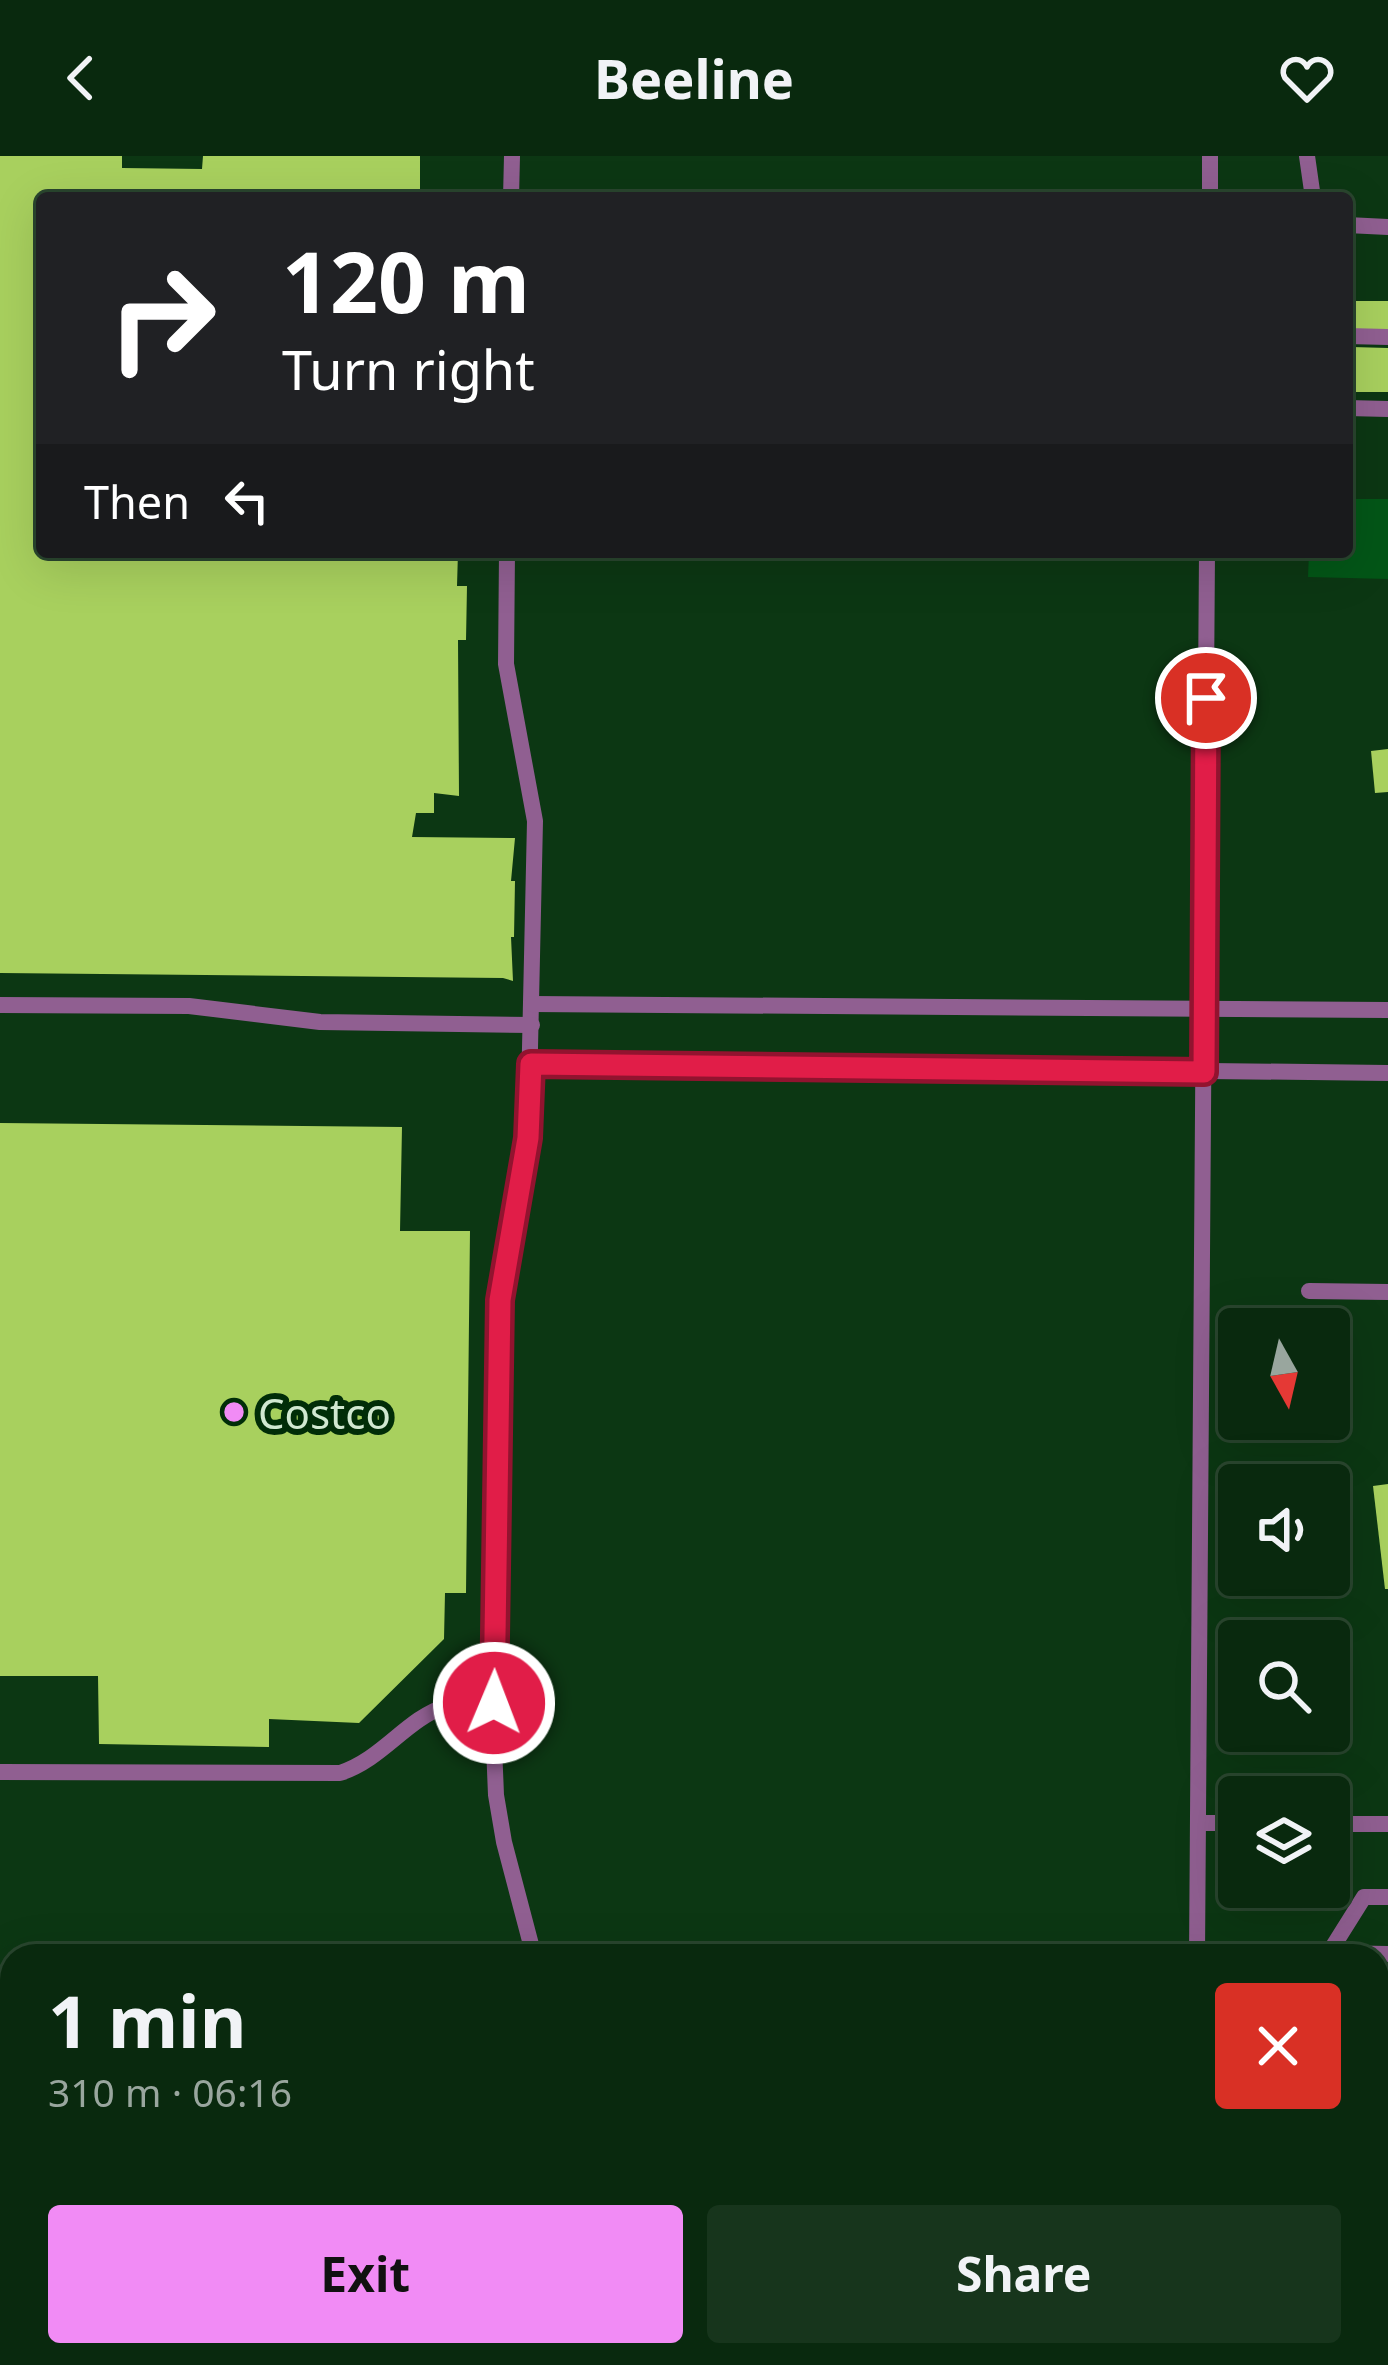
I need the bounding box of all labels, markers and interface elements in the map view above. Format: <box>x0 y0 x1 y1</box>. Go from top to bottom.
text: Beeline <box>594 41 794 115</box>
icon: back <box>48 45 114 111</box>
icon: heart <box>1274 45 1340 111</box>
text: 120 m <box>282 223 530 338</box>
icon: right <box>84 240 240 396</box>
text: Turn right <box>282 332 535 406</box>
icon: left <box>214 468 280 534</box>
text: Then <box>84 471 190 532</box>
pin <box>1155 647 1257 749</box>
icon: arrive <box>1173 665 1239 731</box>
north arrow <box>1218 1308 1350 1440</box>
map controls <box>1218 1308 1350 1908</box>
place label: Costco <box>258 1384 391 1441</box>
marker: Costco <box>221 1399 247 1425</box>
button: sound <box>1218 1464 1350 1596</box>
button: search <box>1218 1620 1350 1752</box>
position arrow <box>431 1640 557 1766</box>
button: layers <box>1218 1776 1350 1908</box>
text: 1 min <box>48 1971 246 2069</box>
button: close <box>1215 1983 1341 2109</box>
text: 310 m · 06:16 <box>48 2065 292 2118</box>
button: Exit <box>48 2205 683 2343</box>
button: Share <box>707 2205 1341 2343</box>

